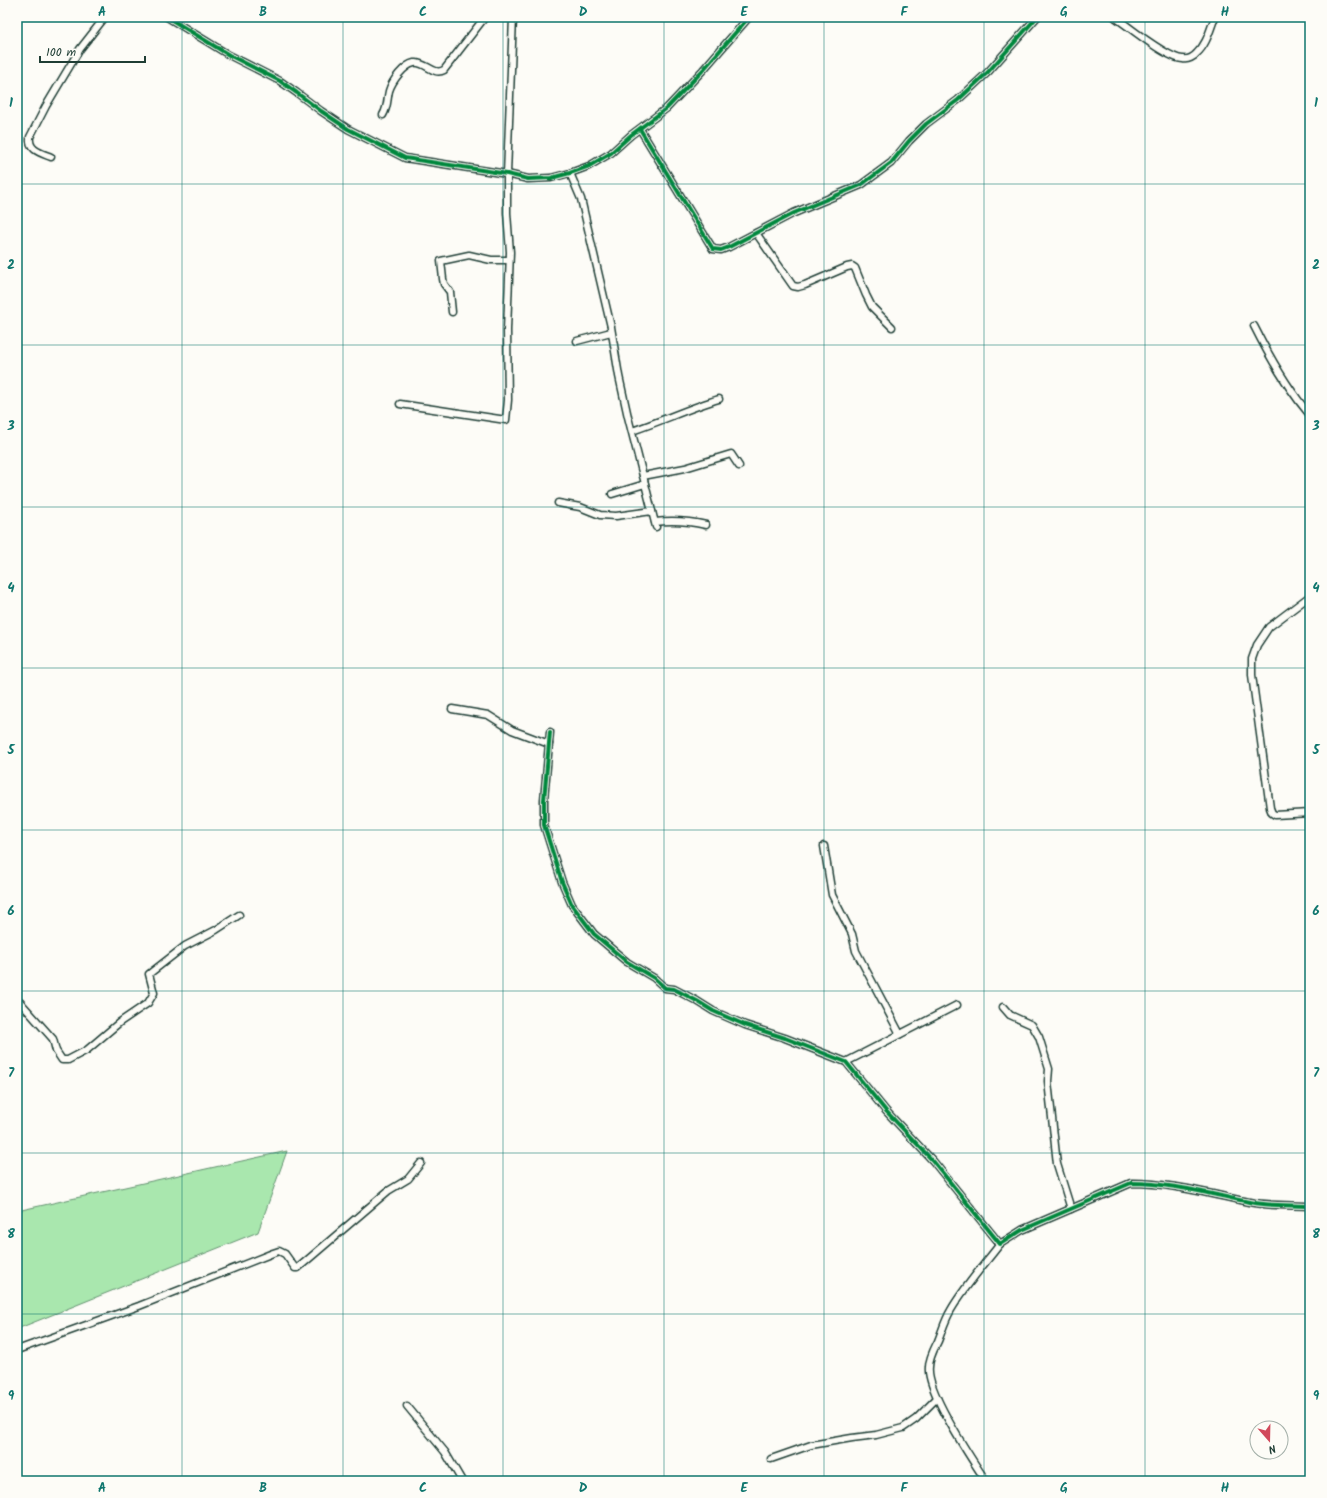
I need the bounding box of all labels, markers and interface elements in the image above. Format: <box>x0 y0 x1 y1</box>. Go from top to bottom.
text: A <box>98 2 106 23</box>
text: B <box>259 2 267 23</box>
text: C <box>419 2 427 23</box>
text: D <box>579 2 588 23</box>
text: E <box>740 2 748 23</box>
text: F <box>900 2 908 23</box>
text: G <box>1060 2 1068 23</box>
text: H <box>1221 2 1230 23</box>
scale bar <box>40 38 145 64</box>
text: 100 m <box>46 43 77 62</box>
text: 1 <box>9 93 13 114</box>
text: 1 <box>1314 93 1318 114</box>
text: 2 <box>7 255 15 276</box>
text: 2 <box>1312 255 1320 276</box>
text: 3 <box>6 416 15 437</box>
text: 3 <box>1311 416 1320 437</box>
text: 4 <box>7 578 15 599</box>
text: 4 <box>1312 578 1320 599</box>
text: 5 <box>7 740 16 761</box>
text: 5 <box>1312 740 1321 761</box>
text: 6 <box>7 901 15 922</box>
text: 6 <box>1312 901 1320 922</box>
text: 7 <box>8 1063 15 1084</box>
text: 7 <box>1313 1063 1320 1084</box>
text: 8 <box>7 1224 15 1245</box>
text: 8 <box>1312 1224 1320 1245</box>
text: 9 <box>8 1386 15 1407</box>
text: 9 <box>1313 1386 1320 1407</box>
north arrow <box>1249 1420 1289 1460</box>
text: N <box>1266 1439 1278 1458</box>
text: A <box>98 1478 106 1498</box>
text: B <box>259 1478 267 1498</box>
text: C <box>419 1478 427 1498</box>
text: D <box>579 1478 588 1498</box>
text: E <box>740 1478 748 1498</box>
text: F <box>900 1478 908 1498</box>
text: G <box>1060 1478 1068 1498</box>
text: H <box>1221 1478 1230 1498</box>

